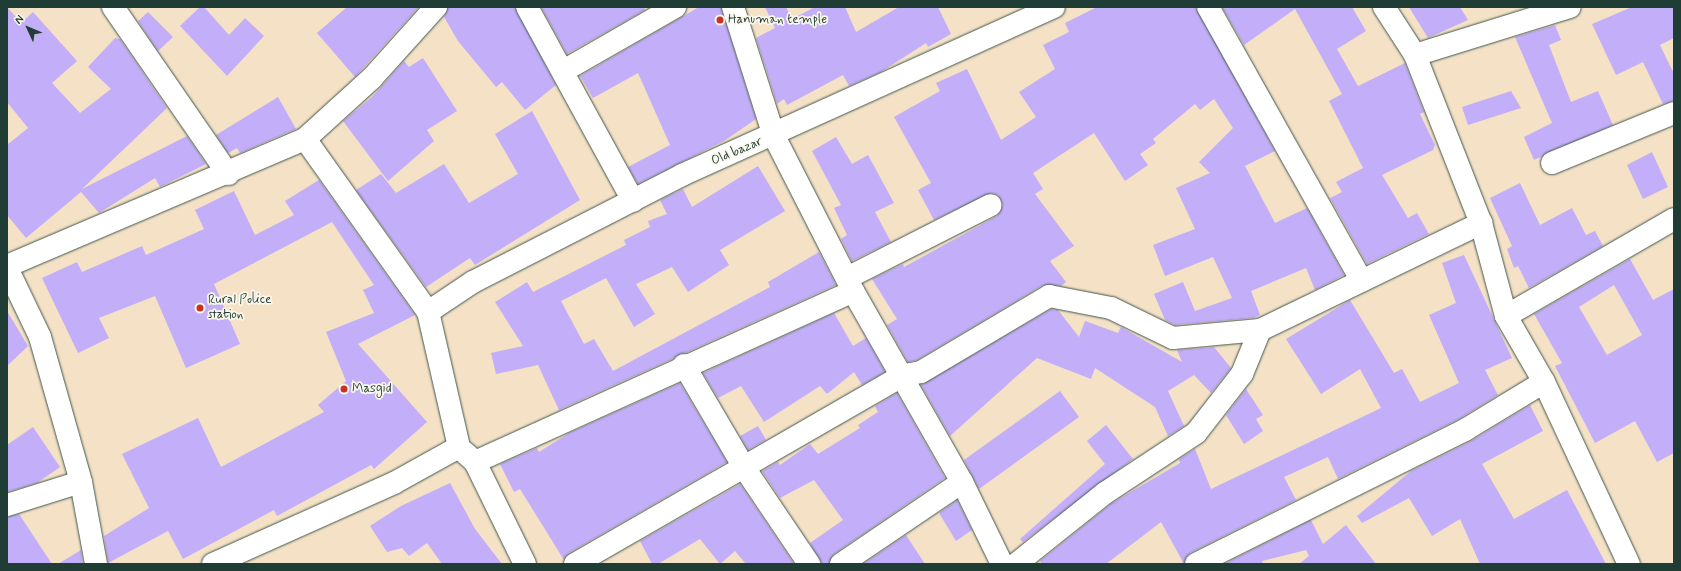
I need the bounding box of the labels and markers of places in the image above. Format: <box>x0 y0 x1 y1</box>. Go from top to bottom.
place label: Hanuman temple <box>728 12 828 28</box>
marker: Hanuman temple <box>715 15 725 25</box>
place label: Rural Police station <box>208 293 270 324</box>
marker: Rural Police station <box>195 303 205 313</box>
place label: Masgid <box>352 381 392 397</box>
marker: Masgid <box>339 384 349 394</box>

